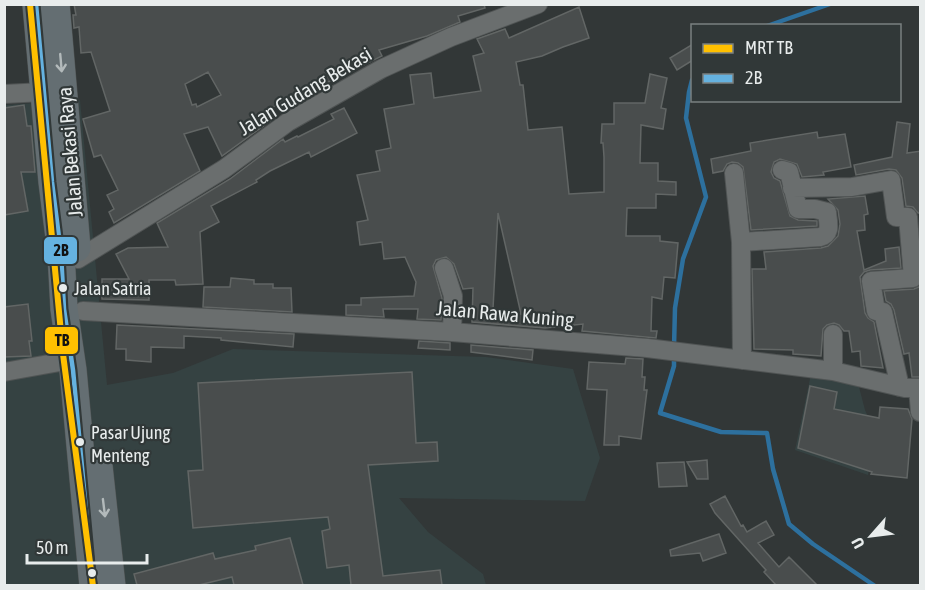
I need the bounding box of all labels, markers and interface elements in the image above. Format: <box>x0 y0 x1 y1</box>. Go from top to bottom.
legend <box>691 24 901 102</box>
text: MRT TB <box>745 37 793 58</box>
street label: Jalan Gudang Bekasi <box>234 42 375 139</box>
one-way arrow <box>56 52 67 72</box>
text: 2B <box>745 67 762 88</box>
street label: Jalan Bekasi Raya <box>52 86 87 218</box>
line badge: 2B <box>43 236 78 265</box>
text: 2B <box>53 241 69 259</box>
place label: Jalan Satria <box>74 278 151 299</box>
marker: Jalan Satria <box>57 282 69 294</box>
street label: Jalan Rawa Kuning <box>435 296 575 331</box>
line badge: TB <box>44 326 79 355</box>
text: TB <box>55 331 70 349</box>
place label: Pasar Ujung Menteng <box>91 422 171 466</box>
marker: Pasar Ujung Menteng <box>74 436 86 448</box>
one-way arrow <box>99 497 110 517</box>
north arrow <box>841 506 901 566</box>
scale bar <box>27 527 147 565</box>
text: U <box>848 535 868 551</box>
text: 50 m <box>36 537 68 558</box>
unlabelled marker <box>86 567 98 579</box>

